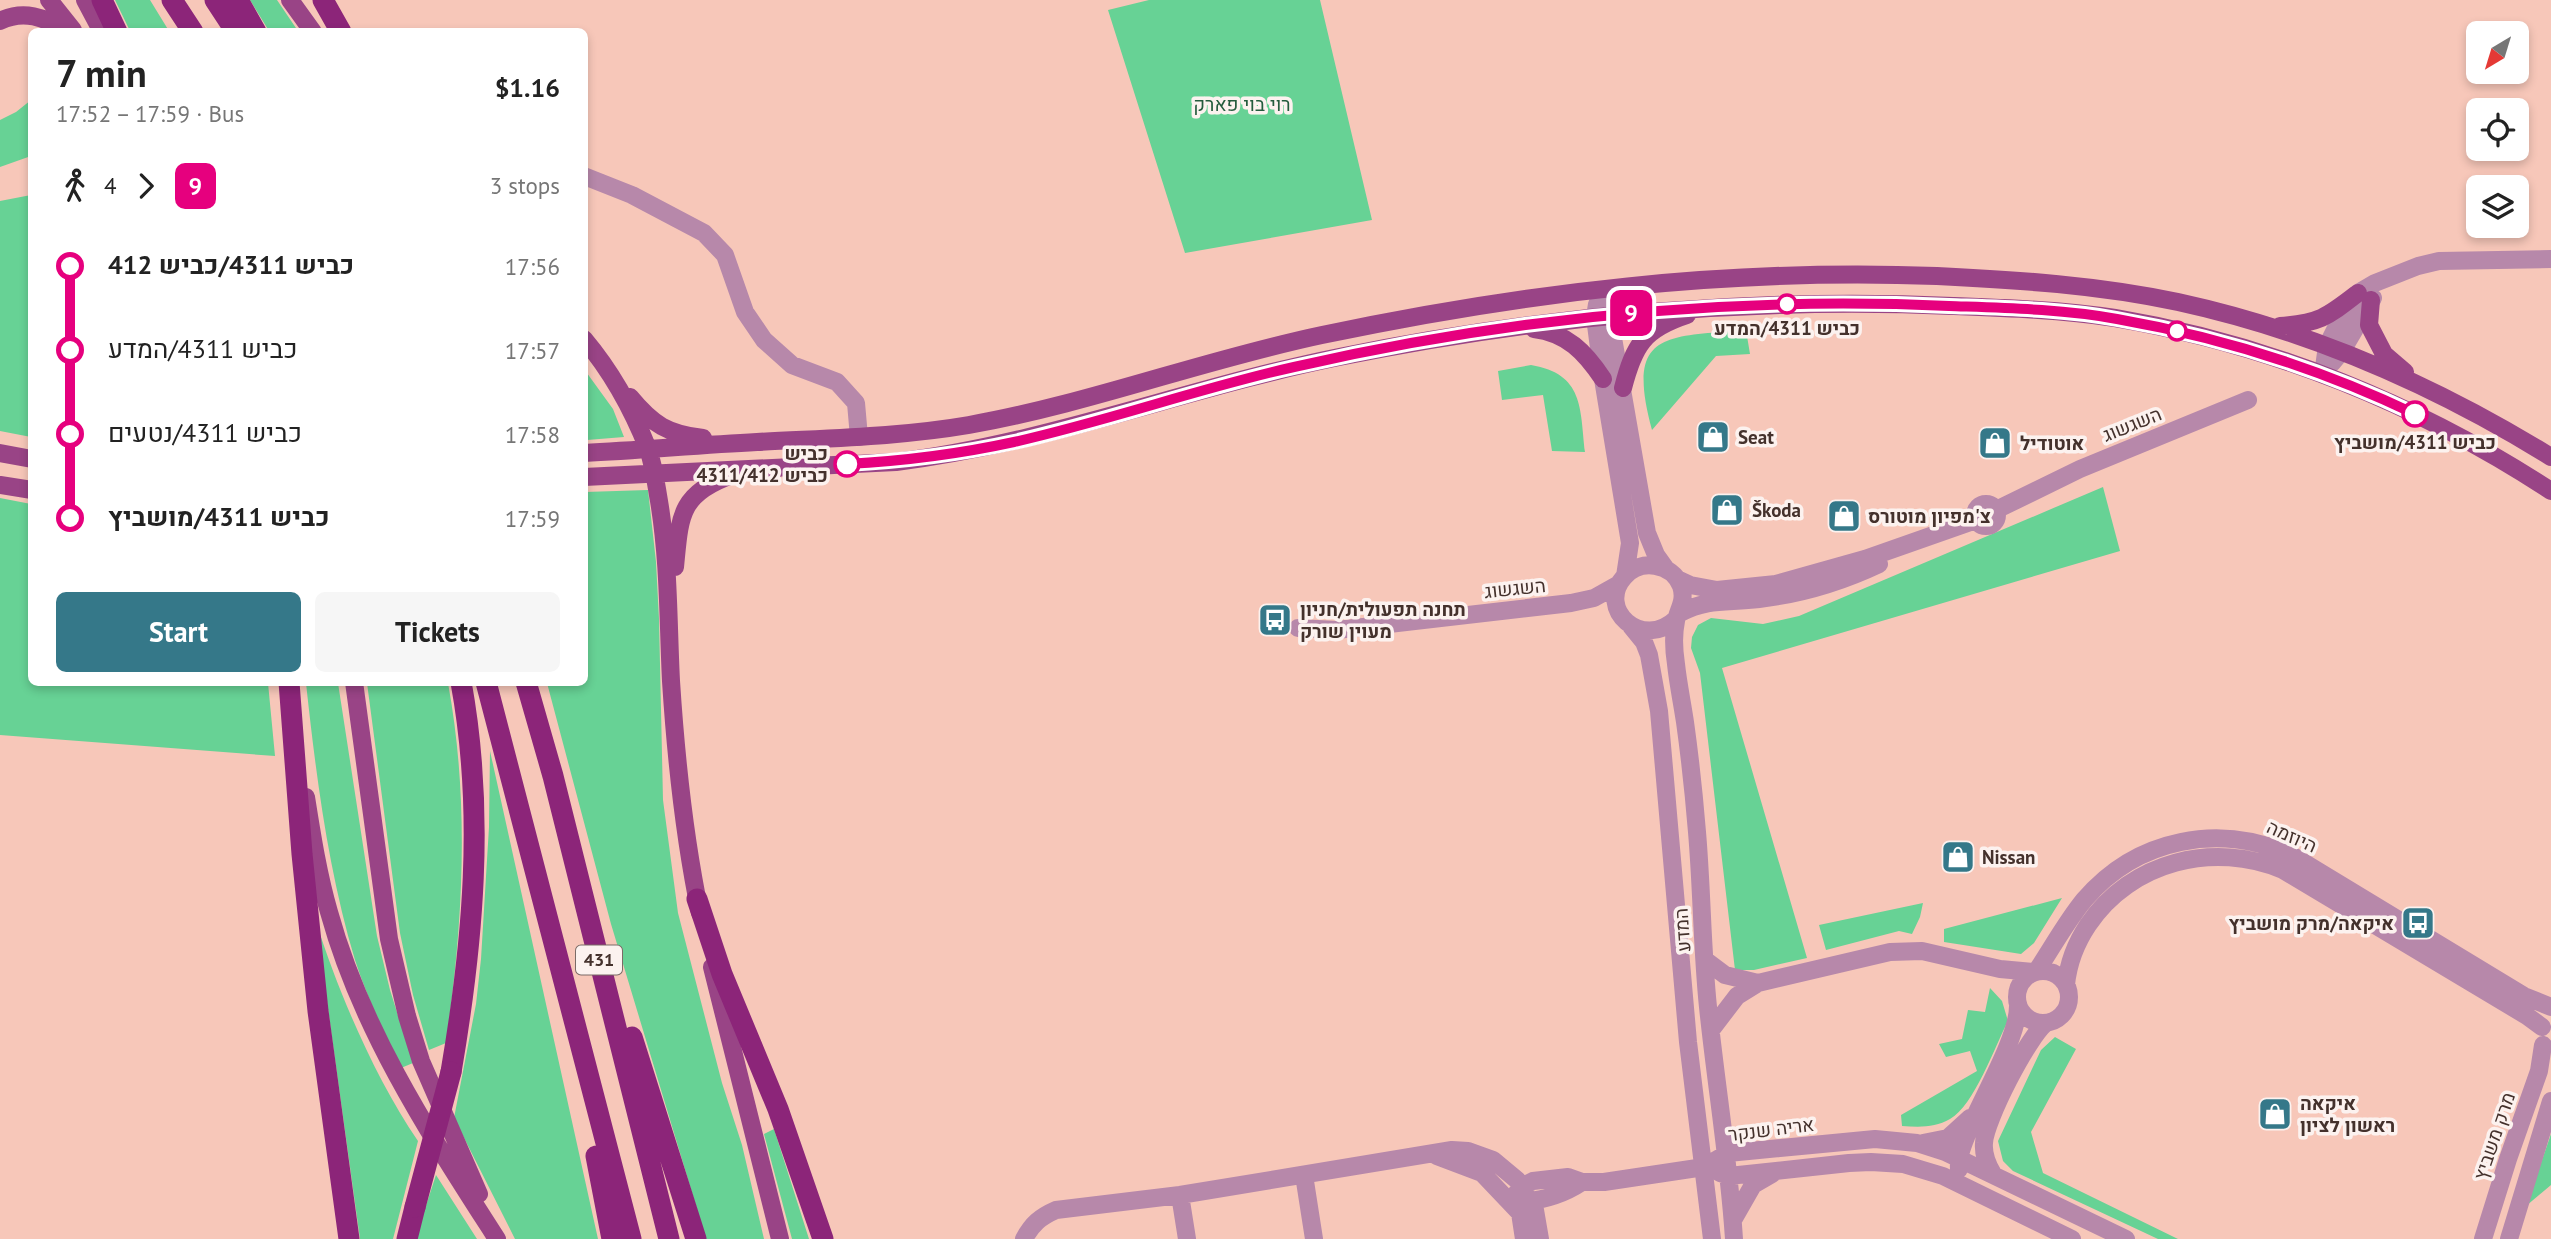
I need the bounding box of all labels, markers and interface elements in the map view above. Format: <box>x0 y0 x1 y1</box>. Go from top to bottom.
north arrow <box>2466 21 2529 84</box>
map controls <box>2466 21 2529 238</box>
text: 7 min <box>56 48 147 97</box>
text: $1.16 <box>495 71 560 104</box>
park label: רוי בוי פארק <box>1193 92 1291 116</box>
button: locate <box>2466 98 2529 161</box>
text: 17:52 – 17:59 · Bus <box>56 99 244 128</box>
icon: walk <box>56 167 94 205</box>
icon: forward <box>127 167 165 205</box>
text: 9 <box>189 170 202 201</box>
text: 4 <box>104 171 117 200</box>
text: 3 stops <box>490 171 560 200</box>
button: layers <box>2466 175 2529 238</box>
text: כביש 4311/כביש 412 <box>108 248 354 281</box>
text: 17:56 <box>505 252 560 281</box>
line badge: 9 <box>1608 290 1654 336</box>
marker: כביש 4311/המדע <box>1777 294 1797 314</box>
text: 9 <box>1624 297 1638 328</box>
place label: כביש 4311/המדע <box>1714 316 1860 340</box>
unlabelled marker <box>2167 321 2187 341</box>
text: כביש 4311/המדע <box>108 332 297 365</box>
text: 17:57 <box>505 336 560 365</box>
street label: השגשוג <box>2099 401 2165 447</box>
marker: כביש 4311/מושביץ <box>2402 401 2428 427</box>
text: כביש 4311/נטעים <box>108 416 302 449</box>
shop icon: Seat <box>1694 418 1732 456</box>
text: 17:58 <box>505 420 560 449</box>
shop icon: אוטודיל <box>1976 424 2014 462</box>
place label: Seat <box>1738 425 1774 449</box>
place label: כביש 4311/מושביץ <box>2334 430 2496 454</box>
place label: אוטודיל <box>2020 431 2084 455</box>
place label: כביש 4311/כביש 412 <box>696 441 828 487</box>
marker: כביש 4311/כביש 412 <box>834 451 860 477</box>
shop icon: Škoda <box>1708 491 1746 529</box>
shop icon: צ'מפיון מוטורס <box>1825 497 1863 535</box>
place label: Škoda <box>1752 498 1801 522</box>
text: כביש 4311/מושביץ <box>108 500 330 533</box>
text: 17:59 <box>505 504 560 533</box>
place label: צ'מפיון מוטורס <box>1868 504 1991 528</box>
street label: השגשוג <box>1483 573 1547 603</box>
button: Start <box>56 592 301 672</box>
button: Tickets <box>315 592 560 672</box>
place label: תחנה תפעולית/חניון מעוין שורק <box>1300 597 1466 643</box>
bus stop icon: תחנה תפעולית/חניון מעוין שורק <box>1256 601 1294 639</box>
street label: היוזמה <box>2263 814 2321 858</box>
shop icon: Nissan <box>1939 838 1977 876</box>
place label: Nissan <box>1982 845 2035 869</box>
bus stop icon: איקאה/מרק מושביץ <box>2399 904 2437 942</box>
street label: המדע <box>1668 907 1696 953</box>
place label: איקאה/מרק מושביץ <box>2228 911 2394 935</box>
road number: 431 <box>576 945 622 974</box>
street label: מרק משביץ <box>2468 1089 2520 1183</box>
place label: איקאה ראשון לציון <box>2300 1091 2395 1137</box>
shop icon: איקאה ראשון לציון <box>2256 1095 2294 1133</box>
street label: אריה שנקר <box>1727 1112 1815 1146</box>

